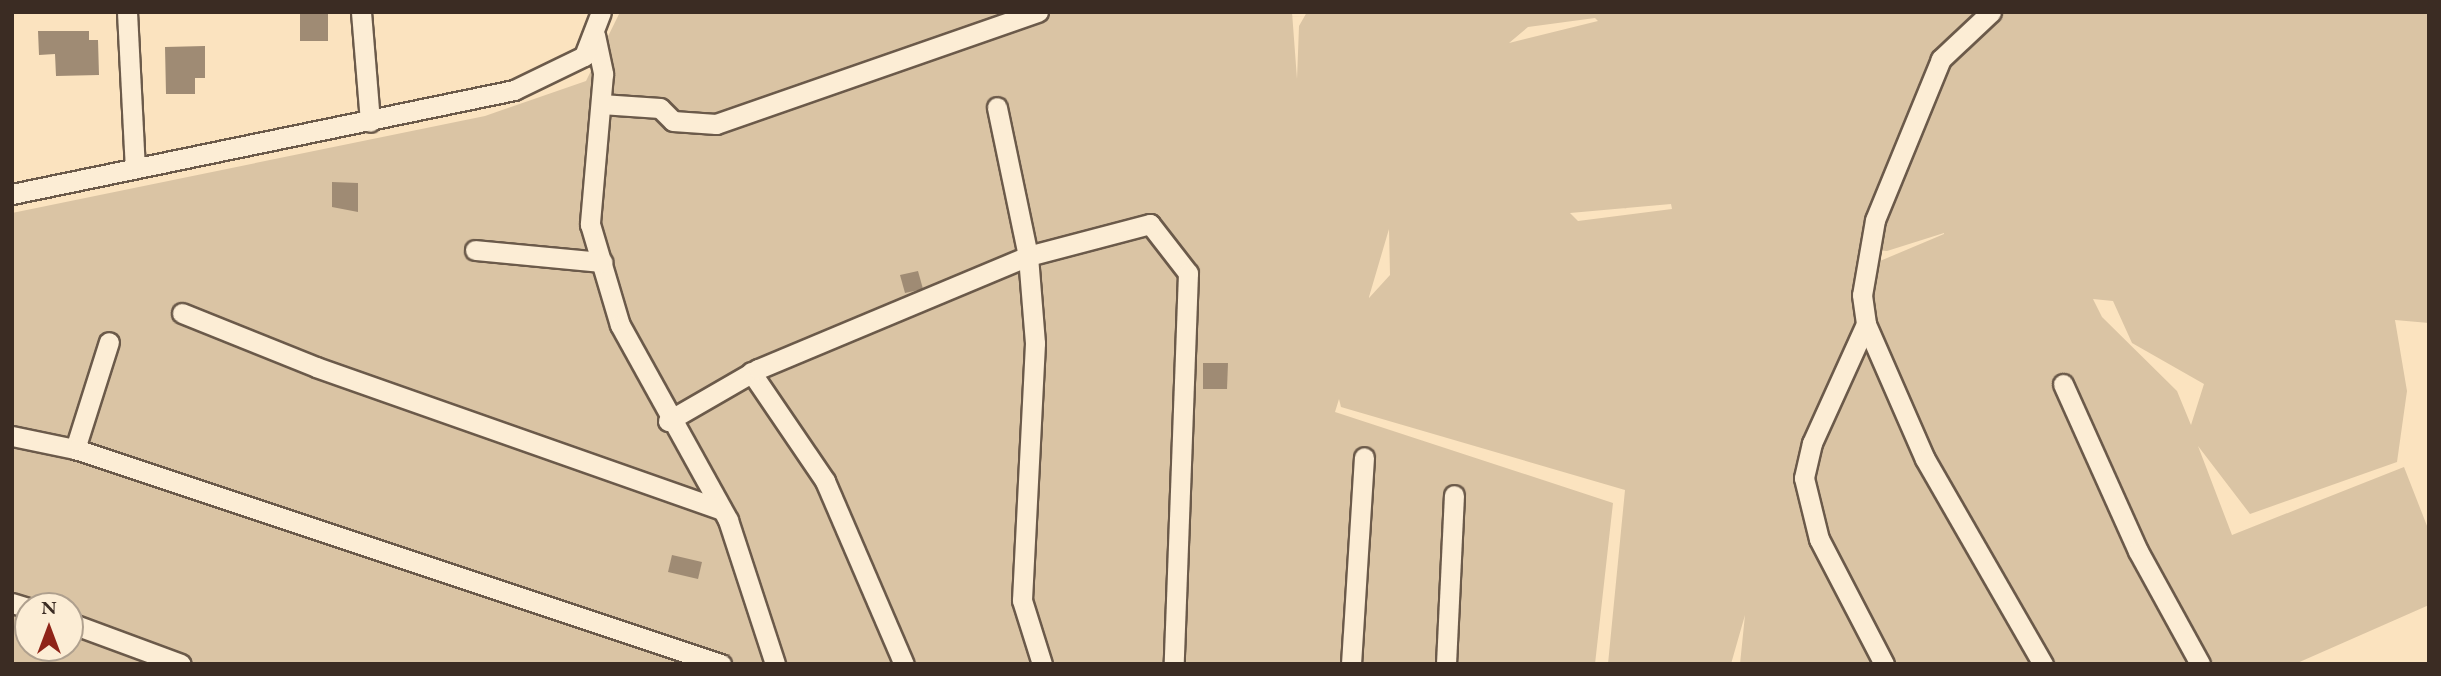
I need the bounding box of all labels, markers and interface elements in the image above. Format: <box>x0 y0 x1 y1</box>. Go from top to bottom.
north arrow <box>14 592 84 662</box>
text: N <box>41 595 57 620</box>

